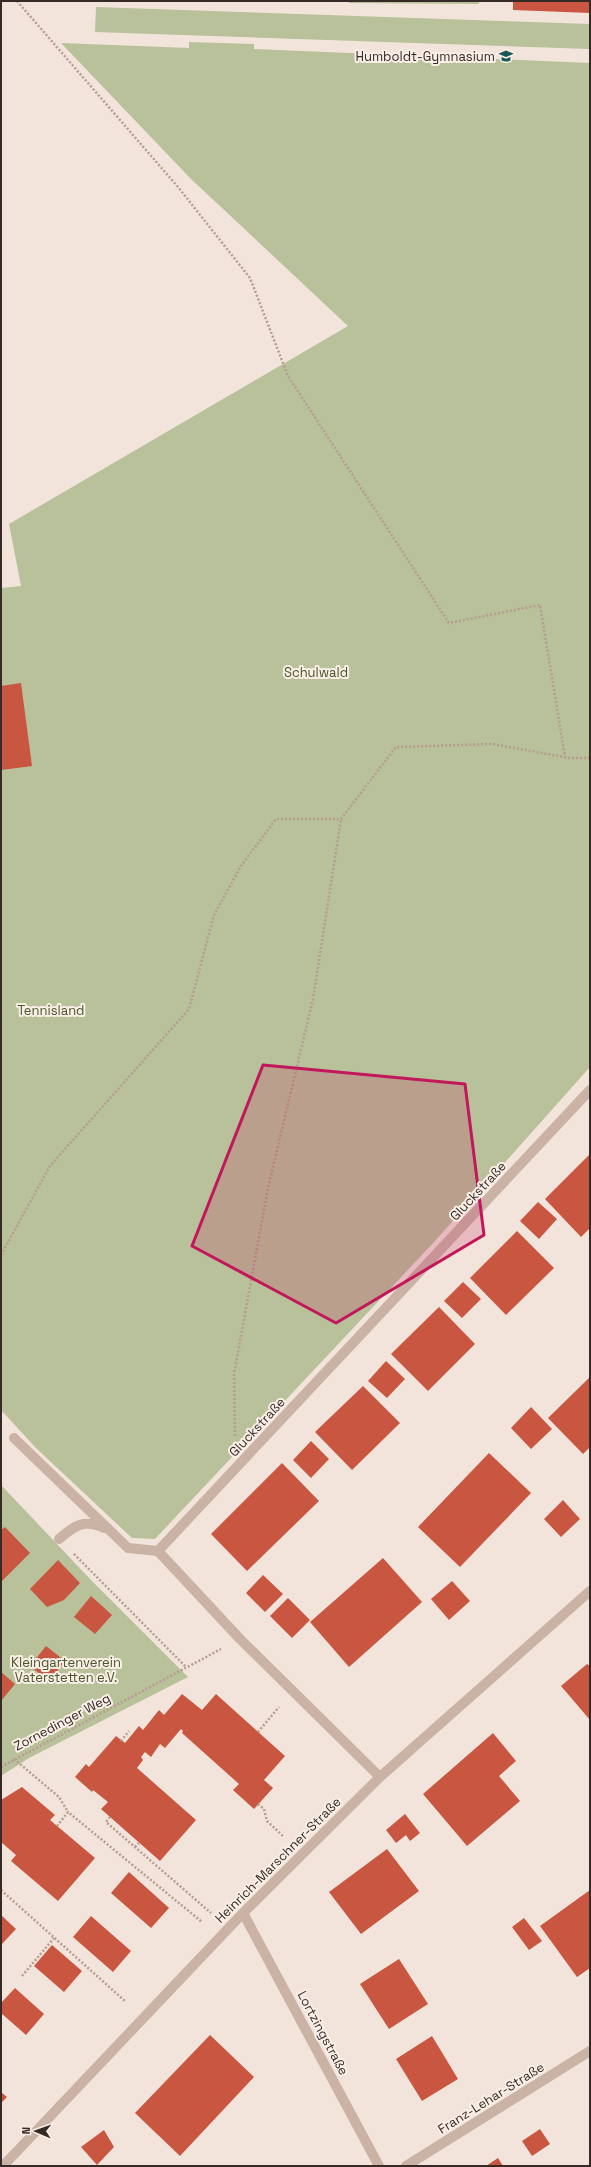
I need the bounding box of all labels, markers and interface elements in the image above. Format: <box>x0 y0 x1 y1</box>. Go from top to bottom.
place label: Humboldt-Gymnasium <box>355 48 495 65</box>
school or university icon: Humboldt-Gymnasium <box>498 48 514 64</box>
park label: Schulwald <box>284 664 348 681</box>
park label: Tennisland <box>17 1002 85 1019</box>
street label: Gluckstraße <box>446 1158 510 1224</box>
street label: Gluckstraße <box>225 1394 289 1460</box>
park label: Kleingartenverein Vaterstetten e.V. <box>11 1654 121 1686</box>
street label: Zornedinger Weg <box>11 1689 113 1755</box>
street label: Heinrich-Marschner-Straße <box>211 1793 345 1927</box>
street label: Lortzingstraße <box>294 1988 352 2078</box>
street label: Franz-Lehar-Straße <box>435 2058 547 2138</box>
north arrow <box>16 2111 56 2151</box>
text: N <box>19 2127 33 2135</box>

